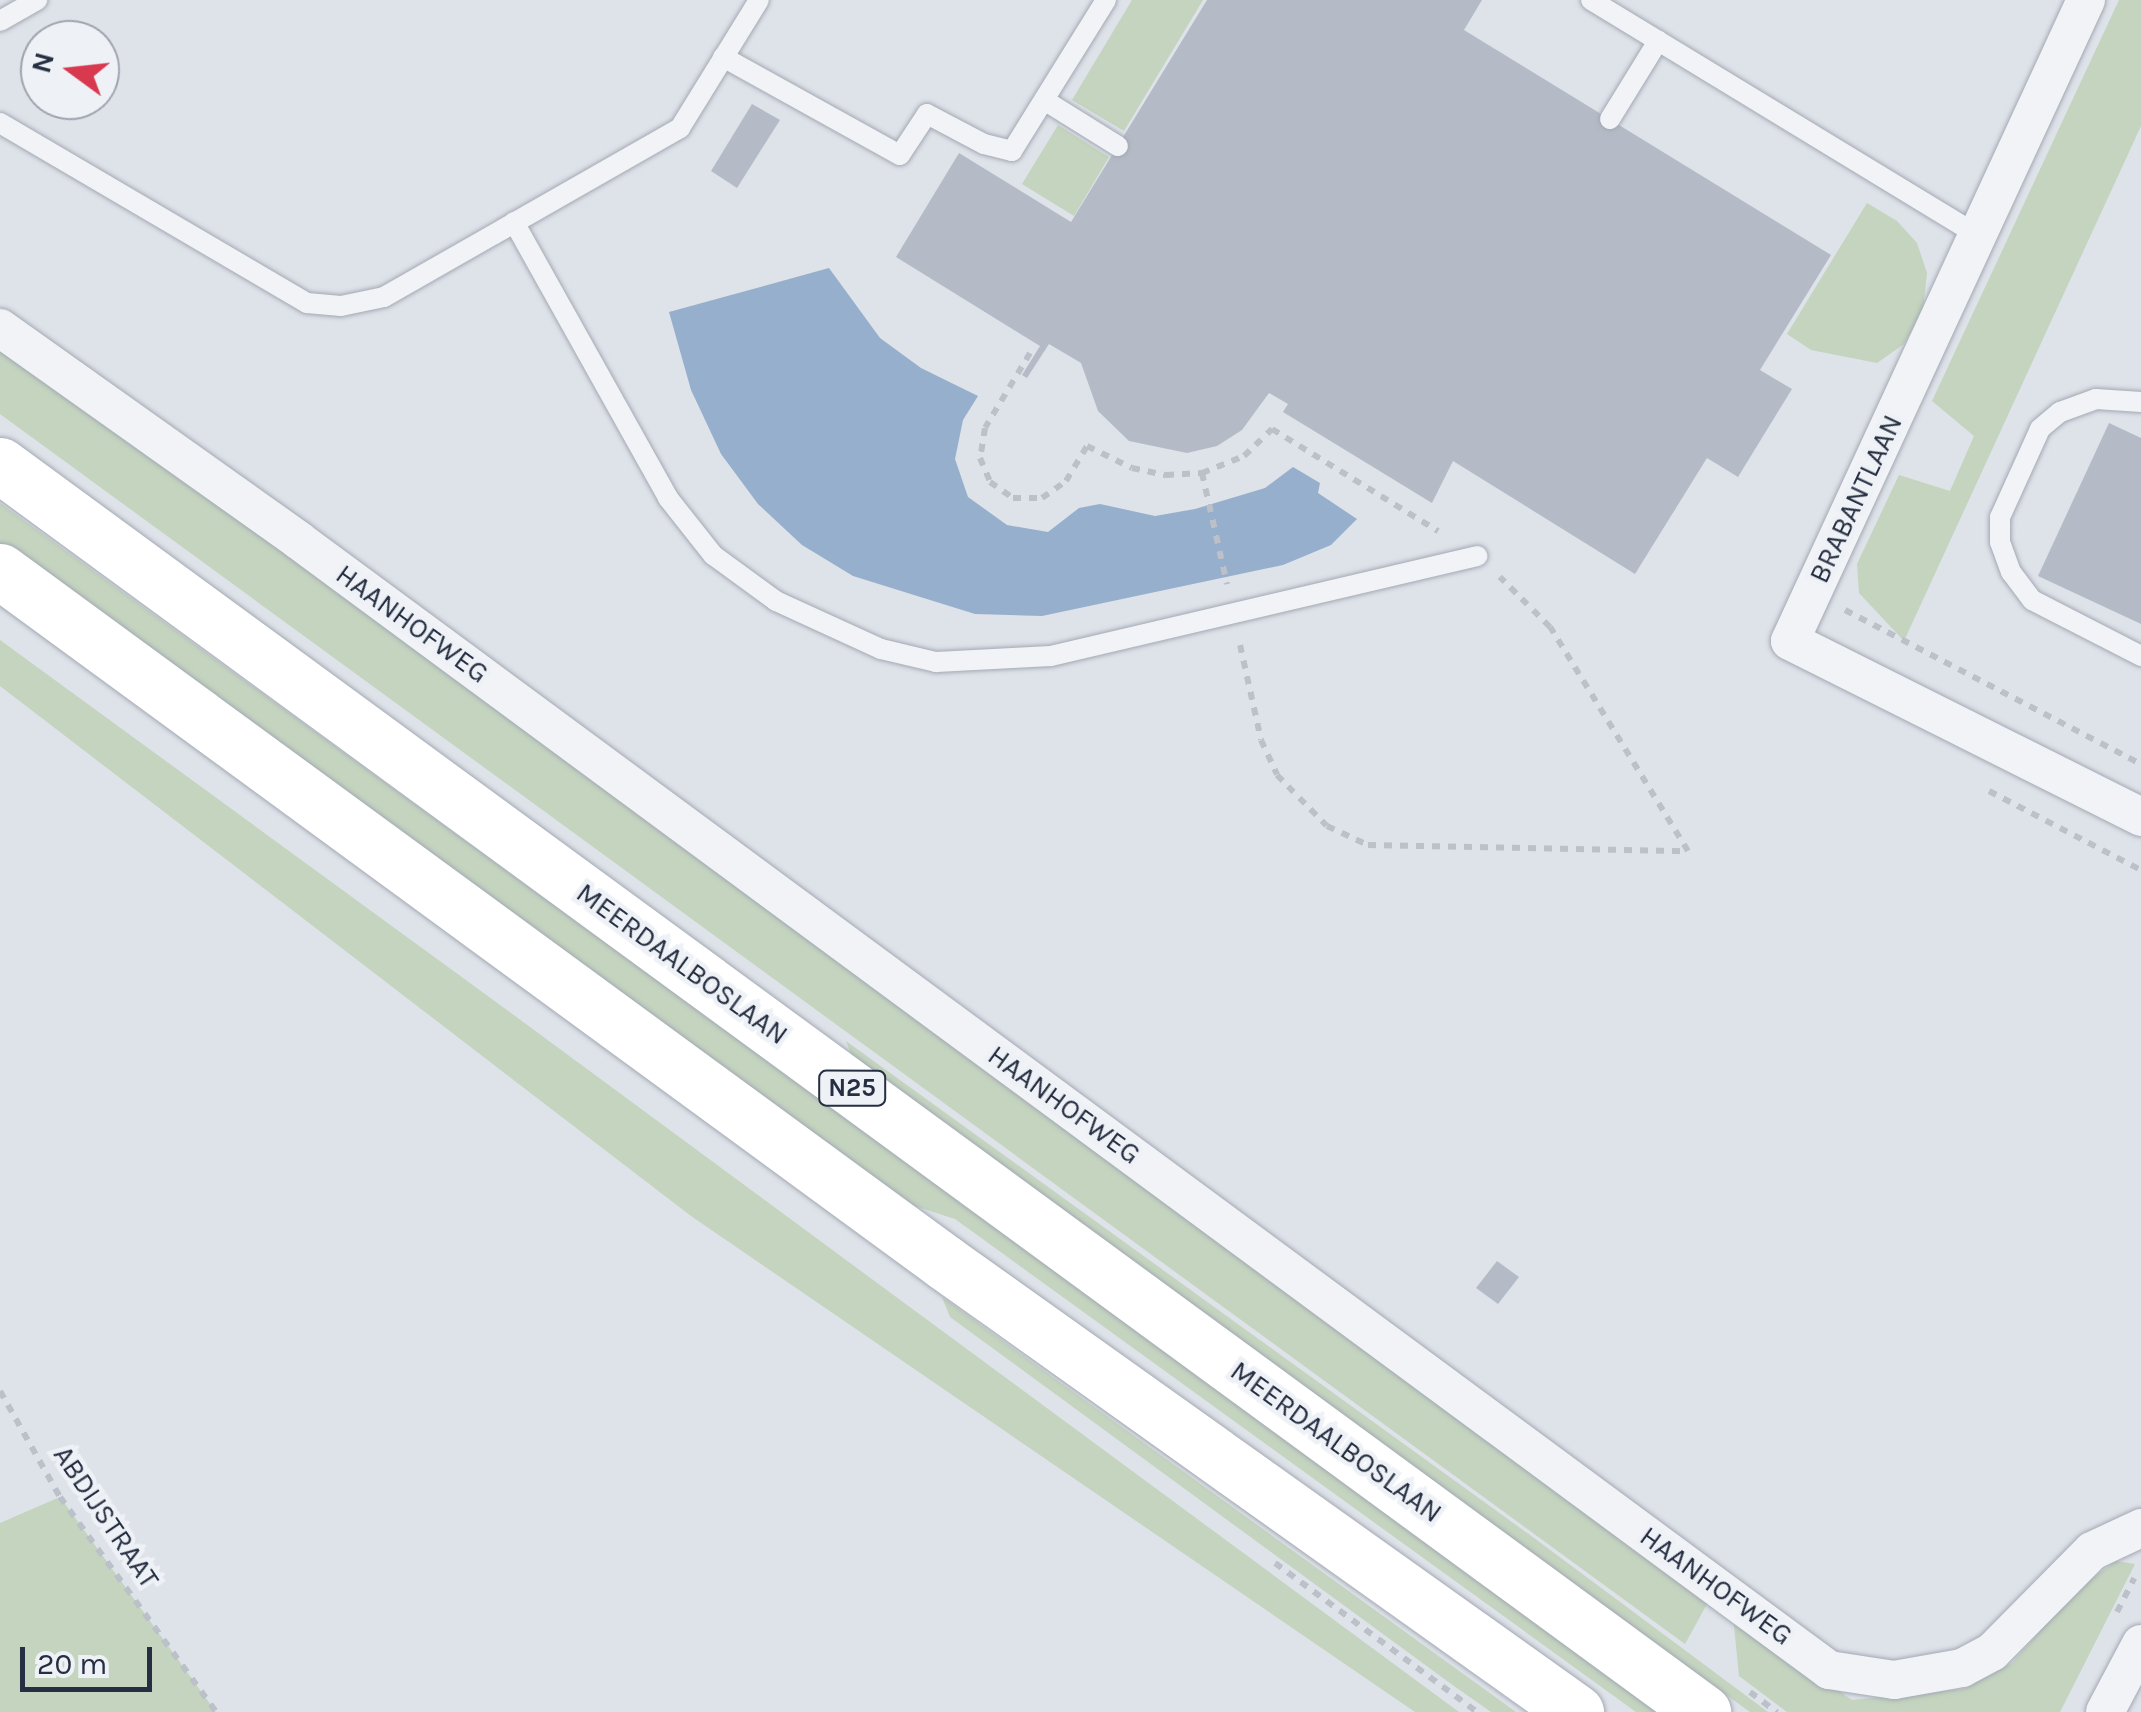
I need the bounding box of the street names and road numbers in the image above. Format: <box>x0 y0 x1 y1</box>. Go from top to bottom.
street label: BRABANTLAAN <box>1802 410 1910 588</box>
street label: HAANHOFWEG <box>329 557 495 691</box>
street label: MEERDAALBOSLAAN <box>570 876 794 1052</box>
street label: HAANHOFWEG <box>981 1038 1147 1172</box>
road number: N25 <box>817 1068 887 1108</box>
street label: MEERDAALBOSLAAN <box>1224 1354 1448 1530</box>
street label: ABDIJSTRAAT <box>46 1440 166 1594</box>
street label: HAANHOFWEG <box>1633 1519 1799 1653</box>

